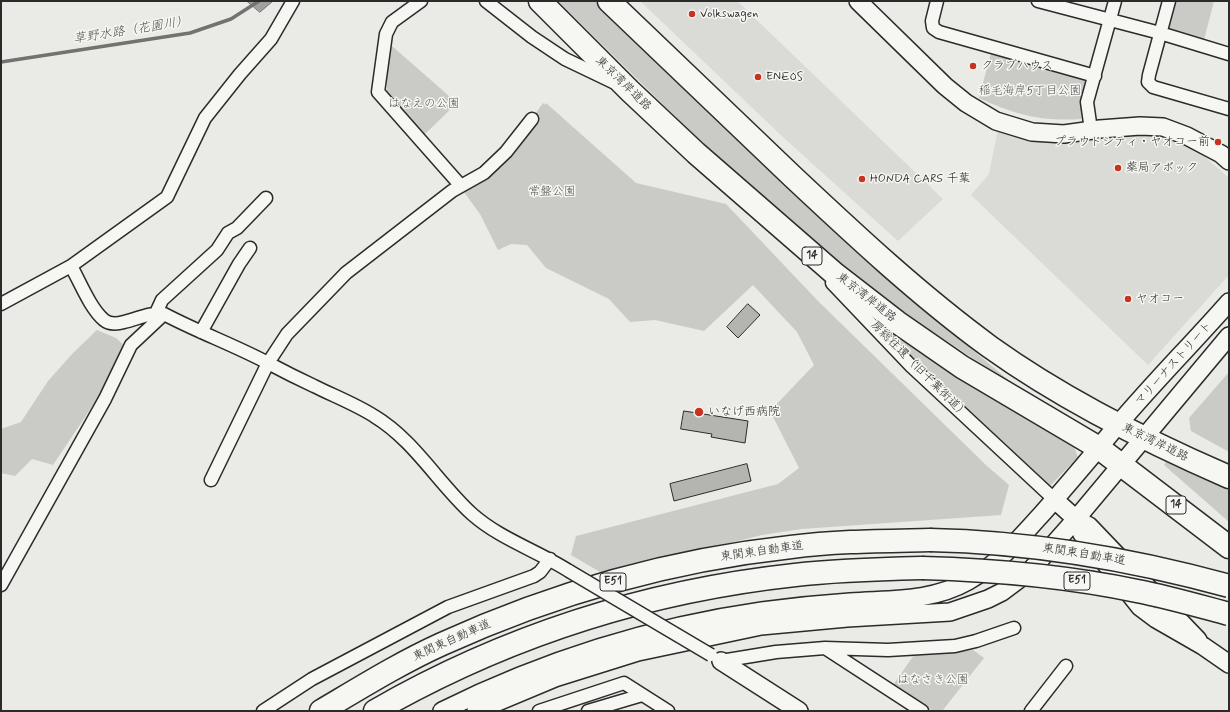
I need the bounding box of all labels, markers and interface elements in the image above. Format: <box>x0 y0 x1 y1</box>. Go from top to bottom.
place label: Volkswagen <box>700 7 758 21</box>
marker: Volkswagen <box>687 9 697 19</box>
water label: 草野水路（花園川） <box>72 14 190 48</box>
street label: 東京湾岸道路 <box>592 54 654 114</box>
place label: クラブハウス <box>981 59 1053 73</box>
marker: クラブハウス <box>968 61 978 71</box>
place label: ENEOS <box>766 70 803 84</box>
marker: ENEOS <box>753 72 763 82</box>
park label: 稲毛海岸5丁目公園 <box>978 84 1082 98</box>
park label: はなえの公園 <box>388 97 460 111</box>
place label: プラウドシティ・ヤオコー前 <box>1054 135 1210 149</box>
marker: プラウドシティ・ヤオコー前 <box>1213 137 1223 147</box>
place label: 薬局アポック <box>1126 161 1198 175</box>
marker: 薬局アポック <box>1113 163 1123 173</box>
place label: HONDA CARS 千葉 <box>870 172 970 186</box>
marker: HONDA CARS 千葉 <box>857 174 867 184</box>
park label: 常盤公園 <box>528 185 576 199</box>
road number: 14 <box>802 247 822 265</box>
street label: 東京湾岸道路 <box>833 270 899 326</box>
place label: ヤオコー <box>1136 292 1184 306</box>
marker: ヤオコー <box>1123 294 1133 304</box>
street label: 房総往還（旧千葉街道） <box>867 318 971 422</box>
street label: マリーナストリート <box>1133 319 1215 409</box>
place label: いなげ西病院 <box>708 405 780 419</box>
marker: いなげ西病院 <box>693 406 705 418</box>
street label: 東京湾岸道路 <box>1119 421 1191 465</box>
road number: 14 <box>1166 496 1186 514</box>
street label: 東関東自動車道 <box>719 539 805 565</box>
street label: 東関東自動車道 <box>1041 541 1127 569</box>
road number: E51 <box>1064 572 1090 590</box>
road number: E51 <box>600 573 626 591</box>
street label: 東関東自動車道 <box>411 617 493 665</box>
park label: はなさき公園 <box>897 673 969 687</box>

